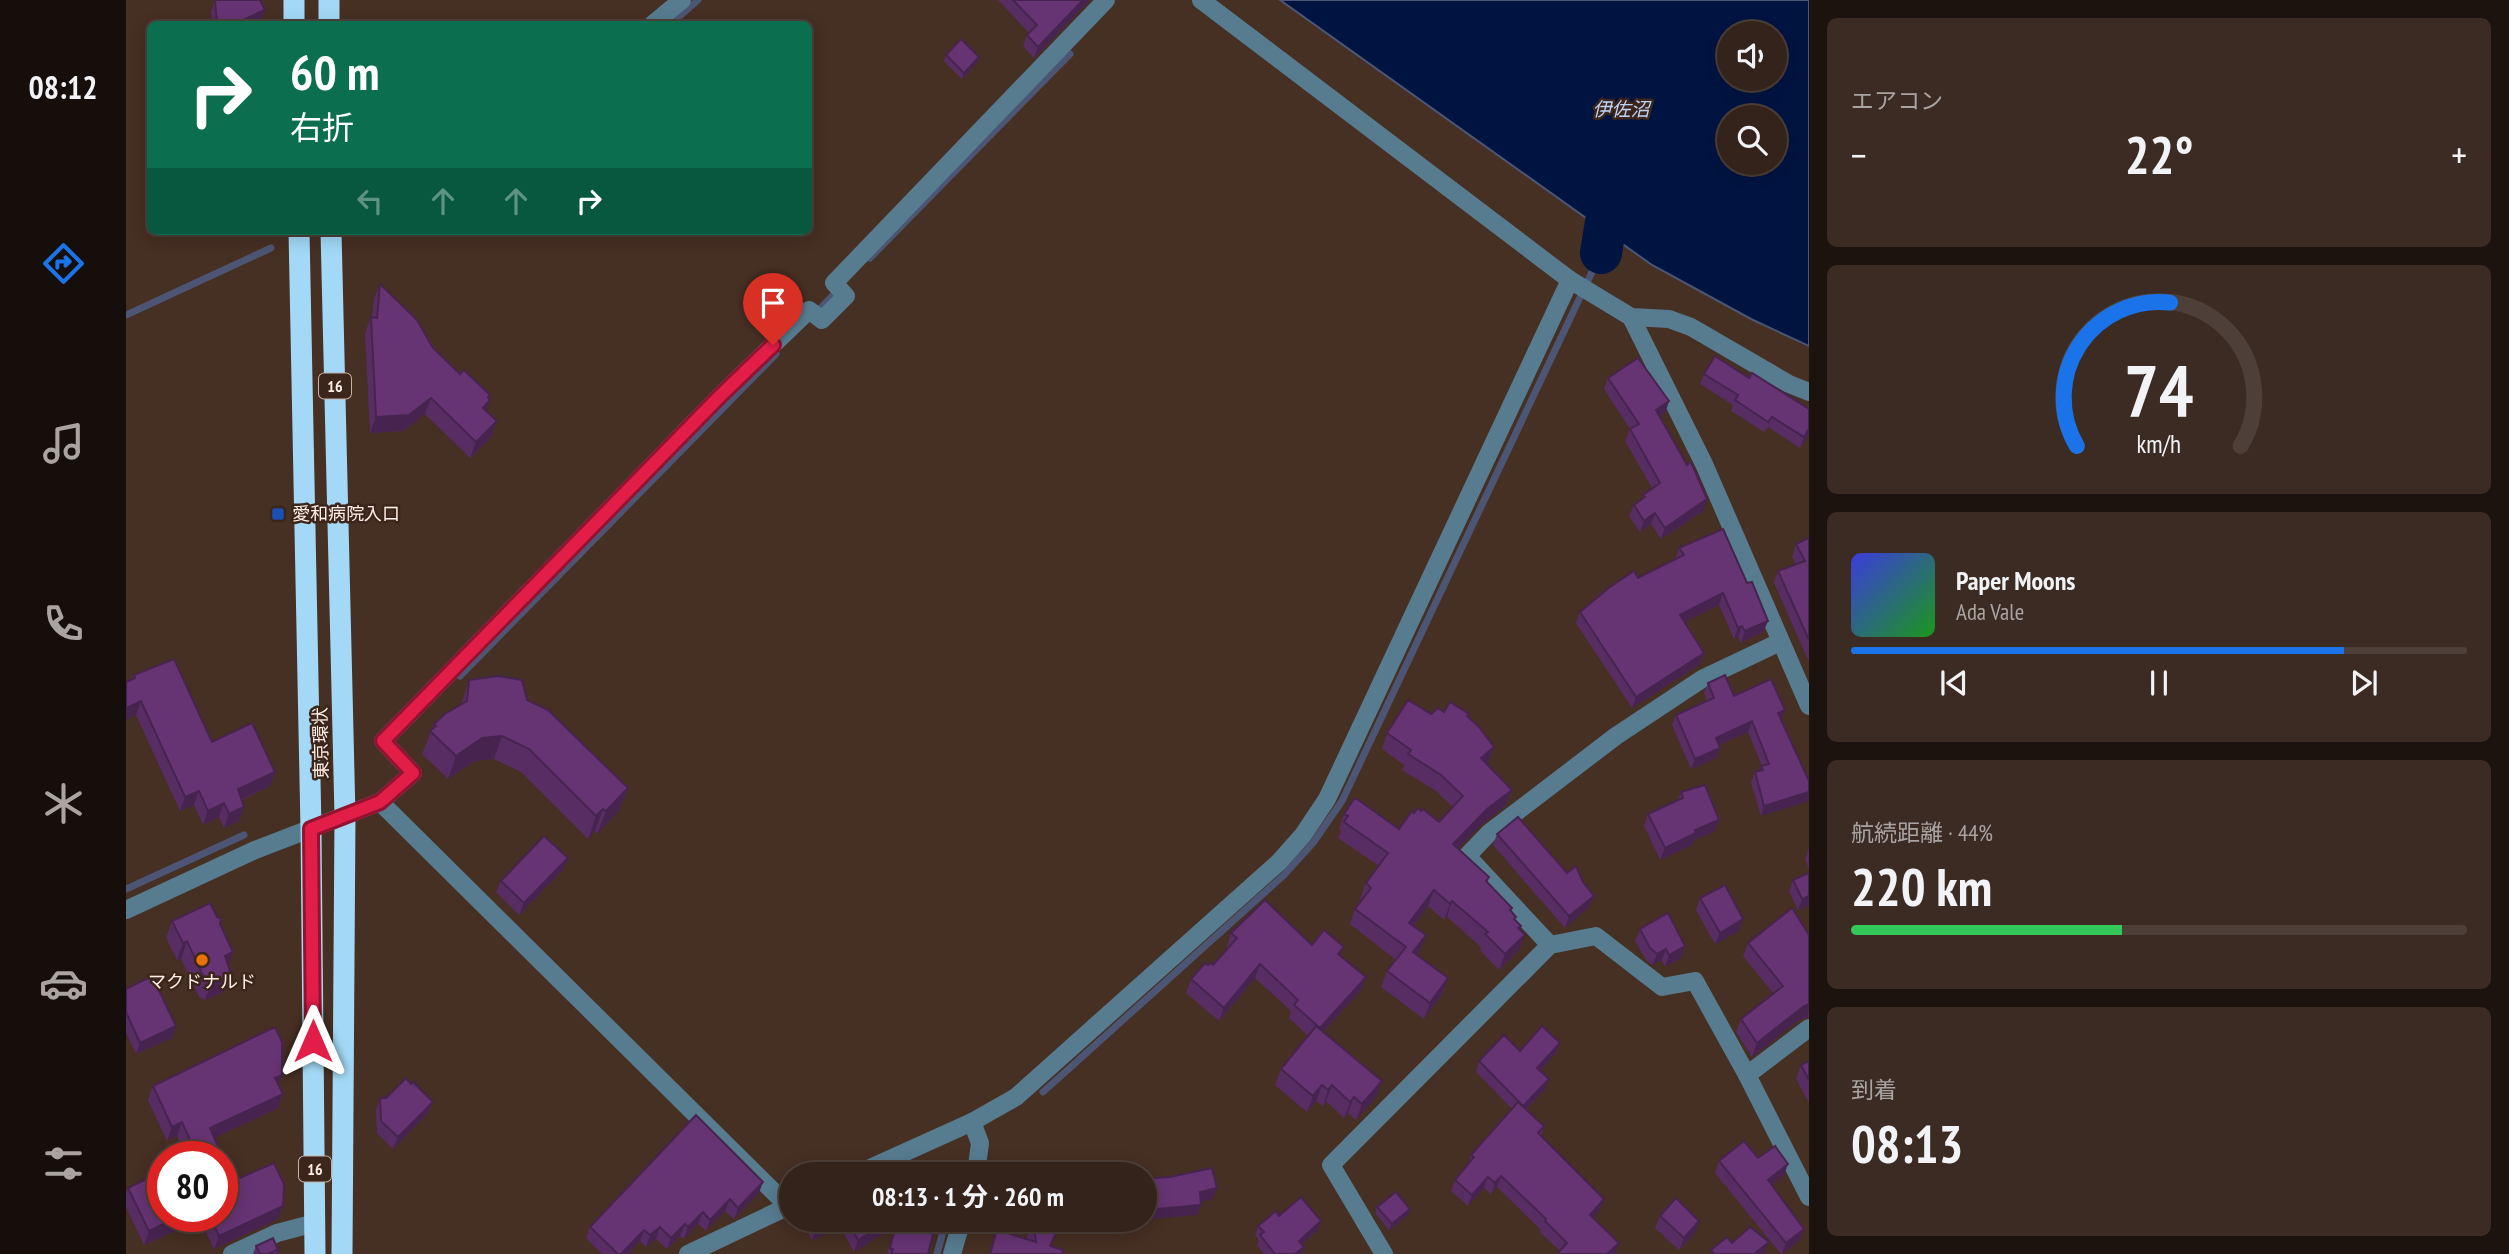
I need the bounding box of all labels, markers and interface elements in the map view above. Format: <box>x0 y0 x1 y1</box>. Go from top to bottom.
map controls <box>1717 21 1787 175</box>
button: sound <box>1717 21 1787 91</box>
text: 60 m <box>290 40 379 104</box>
icon: right <box>175 49 266 140</box>
text: 08:12 <box>28 66 98 108</box>
text: エアコン <box>1851 86 1943 115</box>
water label: 伊佐沼 <box>1592 97 1652 121</box>
button: search <box>1717 105 1787 175</box>
text: 右折 <box>290 106 354 148</box>
text: 22° <box>2125 121 2193 188</box>
text: − <box>1851 130 1867 179</box>
text: + <box>2451 130 2467 179</box>
icon: left <box>351 182 389 220</box>
icon: ahead <box>424 182 462 220</box>
icon: ahead <box>497 182 535 220</box>
icon: right <box>570 182 608 220</box>
icon: directions <box>39 239 88 288</box>
pin <box>743 273 803 345</box>
icon: arrive <box>754 284 792 322</box>
text: 74 <box>2124 342 2194 436</box>
road number: 16 <box>319 374 351 398</box>
icon: music <box>39 419 88 468</box>
text: km/h <box>2137 428 2181 460</box>
place label: 愛和病院入口 <box>292 502 400 525</box>
marker: 愛和病院入口 <box>270 506 286 522</box>
text: Paper Moons <box>1956 564 2075 597</box>
text: Ada Vale <box>1956 597 2024 626</box>
icon: phone <box>39 599 88 648</box>
icon: previous <box>1935 664 1973 702</box>
icon: pause <box>2140 664 2178 702</box>
icon: next <box>2345 664 2383 702</box>
street label: 東京環状 <box>308 707 333 779</box>
icon: climate <box>39 779 88 828</box>
text: 航続距離 · 44% <box>1851 818 1993 847</box>
text: 220 km <box>1851 853 1992 920</box>
marker: マクドナルド <box>194 952 210 968</box>
icon: car <box>39 959 88 1008</box>
place label: マクドナルド <box>148 970 256 993</box>
position arrow <box>276 1004 350 1078</box>
text: 到着 <box>1851 1075 1897 1104</box>
text: 08:13 <box>1851 1110 1963 1177</box>
icon: filters <box>39 1139 88 1188</box>
speed limit sign: 80 <box>147 1141 238 1232</box>
road number: 16 <box>299 1156 331 1182</box>
text: 08:13 · 1 分 · 260 m <box>872 1180 1064 1213</box>

